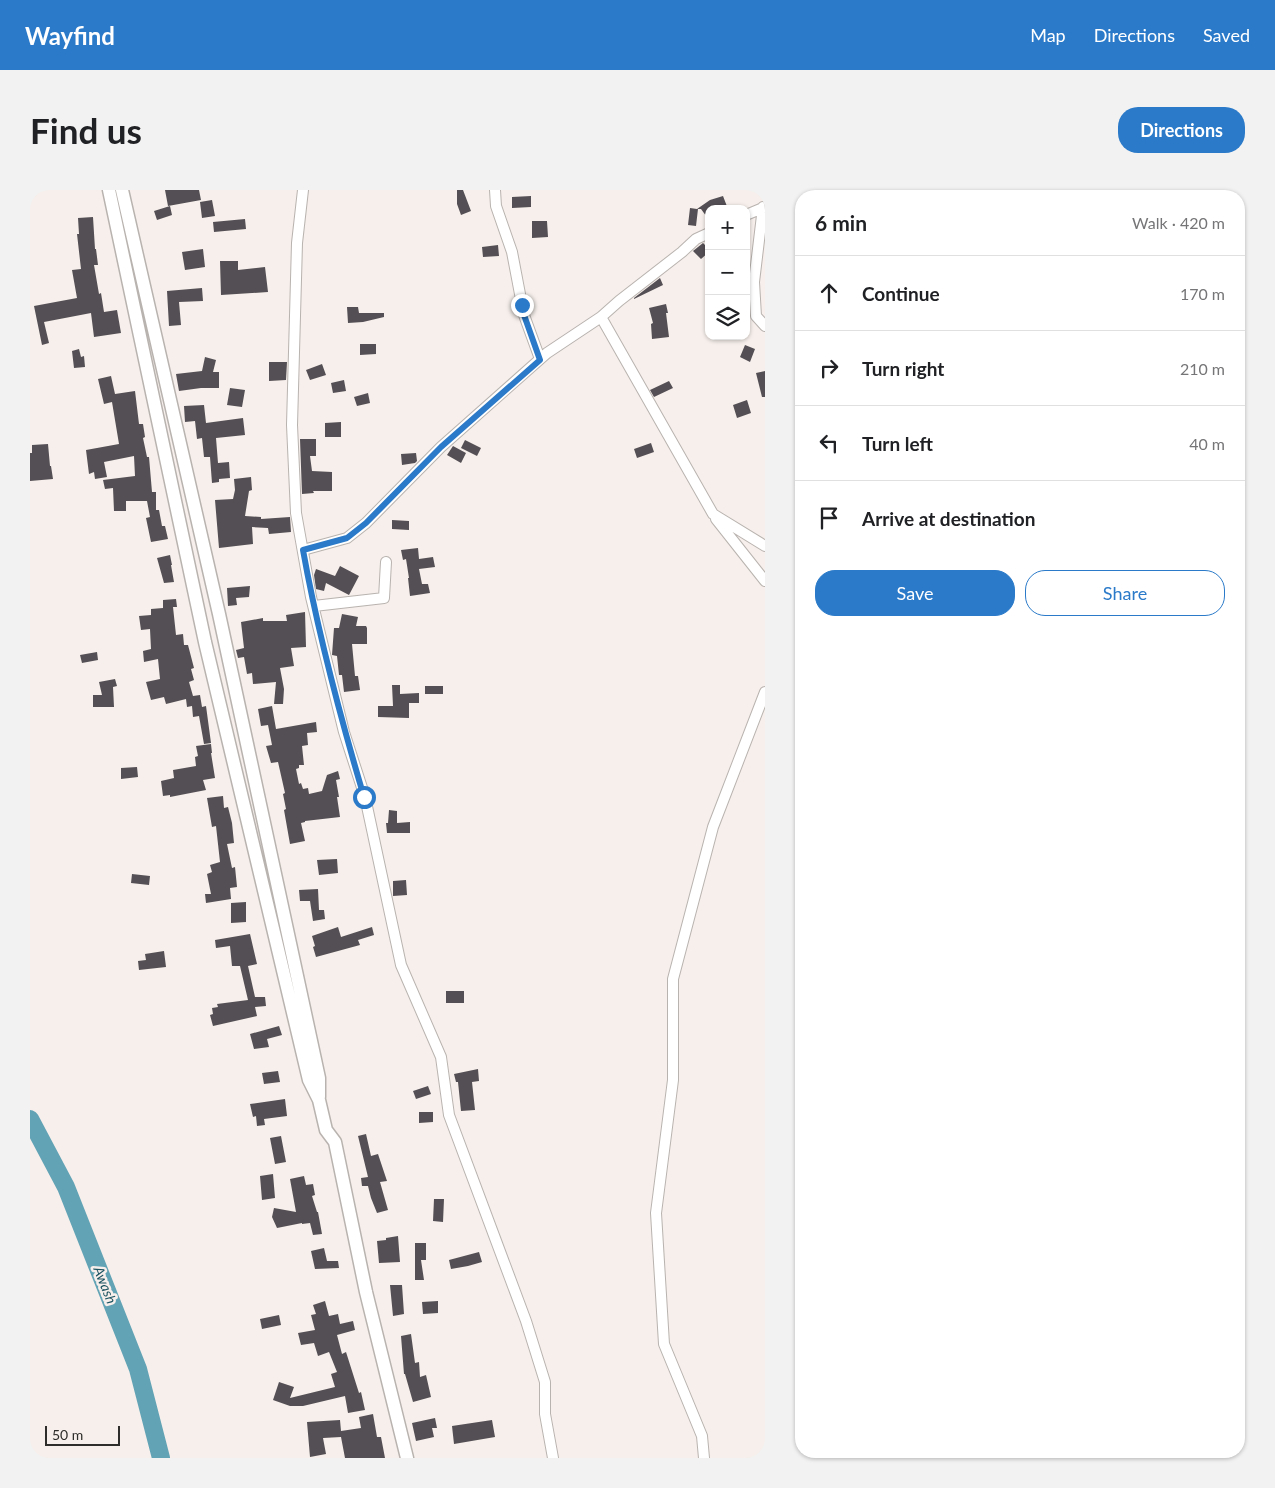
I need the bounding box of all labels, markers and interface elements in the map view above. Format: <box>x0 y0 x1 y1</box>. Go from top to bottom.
text: Wayfind <box>25 21 115 50</box>
text: Map <box>1030 24 1066 46</box>
text: Directions <box>1094 24 1175 46</box>
text: Saved <box>1203 24 1250 46</box>
button: Directions <box>1118 107 1245 153</box>
text: Find us <box>30 109 142 151</box>
map controls <box>705 205 750 340</box>
button: + <box>705 205 750 250</box>
text: 6 min <box>815 210 867 235</box>
text: Walk · 420 m <box>1132 213 1225 232</box>
button: − <box>705 250 750 295</box>
icon: ahead <box>815 279 843 307</box>
text: Continue <box>862 282 940 305</box>
text: 170 m <box>1180 284 1225 303</box>
route end <box>511 294 534 317</box>
button: layers <box>705 295 750 340</box>
icon: right <box>815 354 843 382</box>
text: Turn right <box>862 357 944 380</box>
text: 210 m <box>1180 359 1225 378</box>
icon: left <box>815 429 843 457</box>
text: Turn left <box>862 432 933 455</box>
text: 40 m <box>1189 434 1225 453</box>
icon: arrive <box>815 504 843 532</box>
text: Arrive at destination <box>862 507 1035 530</box>
button: Save <box>815 570 1015 616</box>
button: Share <box>1025 570 1225 616</box>
route start <box>353 786 376 809</box>
water label: Awash <box>90 1263 121 1306</box>
scale bar <box>45 1423 120 1446</box>
text: 50 m <box>52 1426 83 1443</box>

